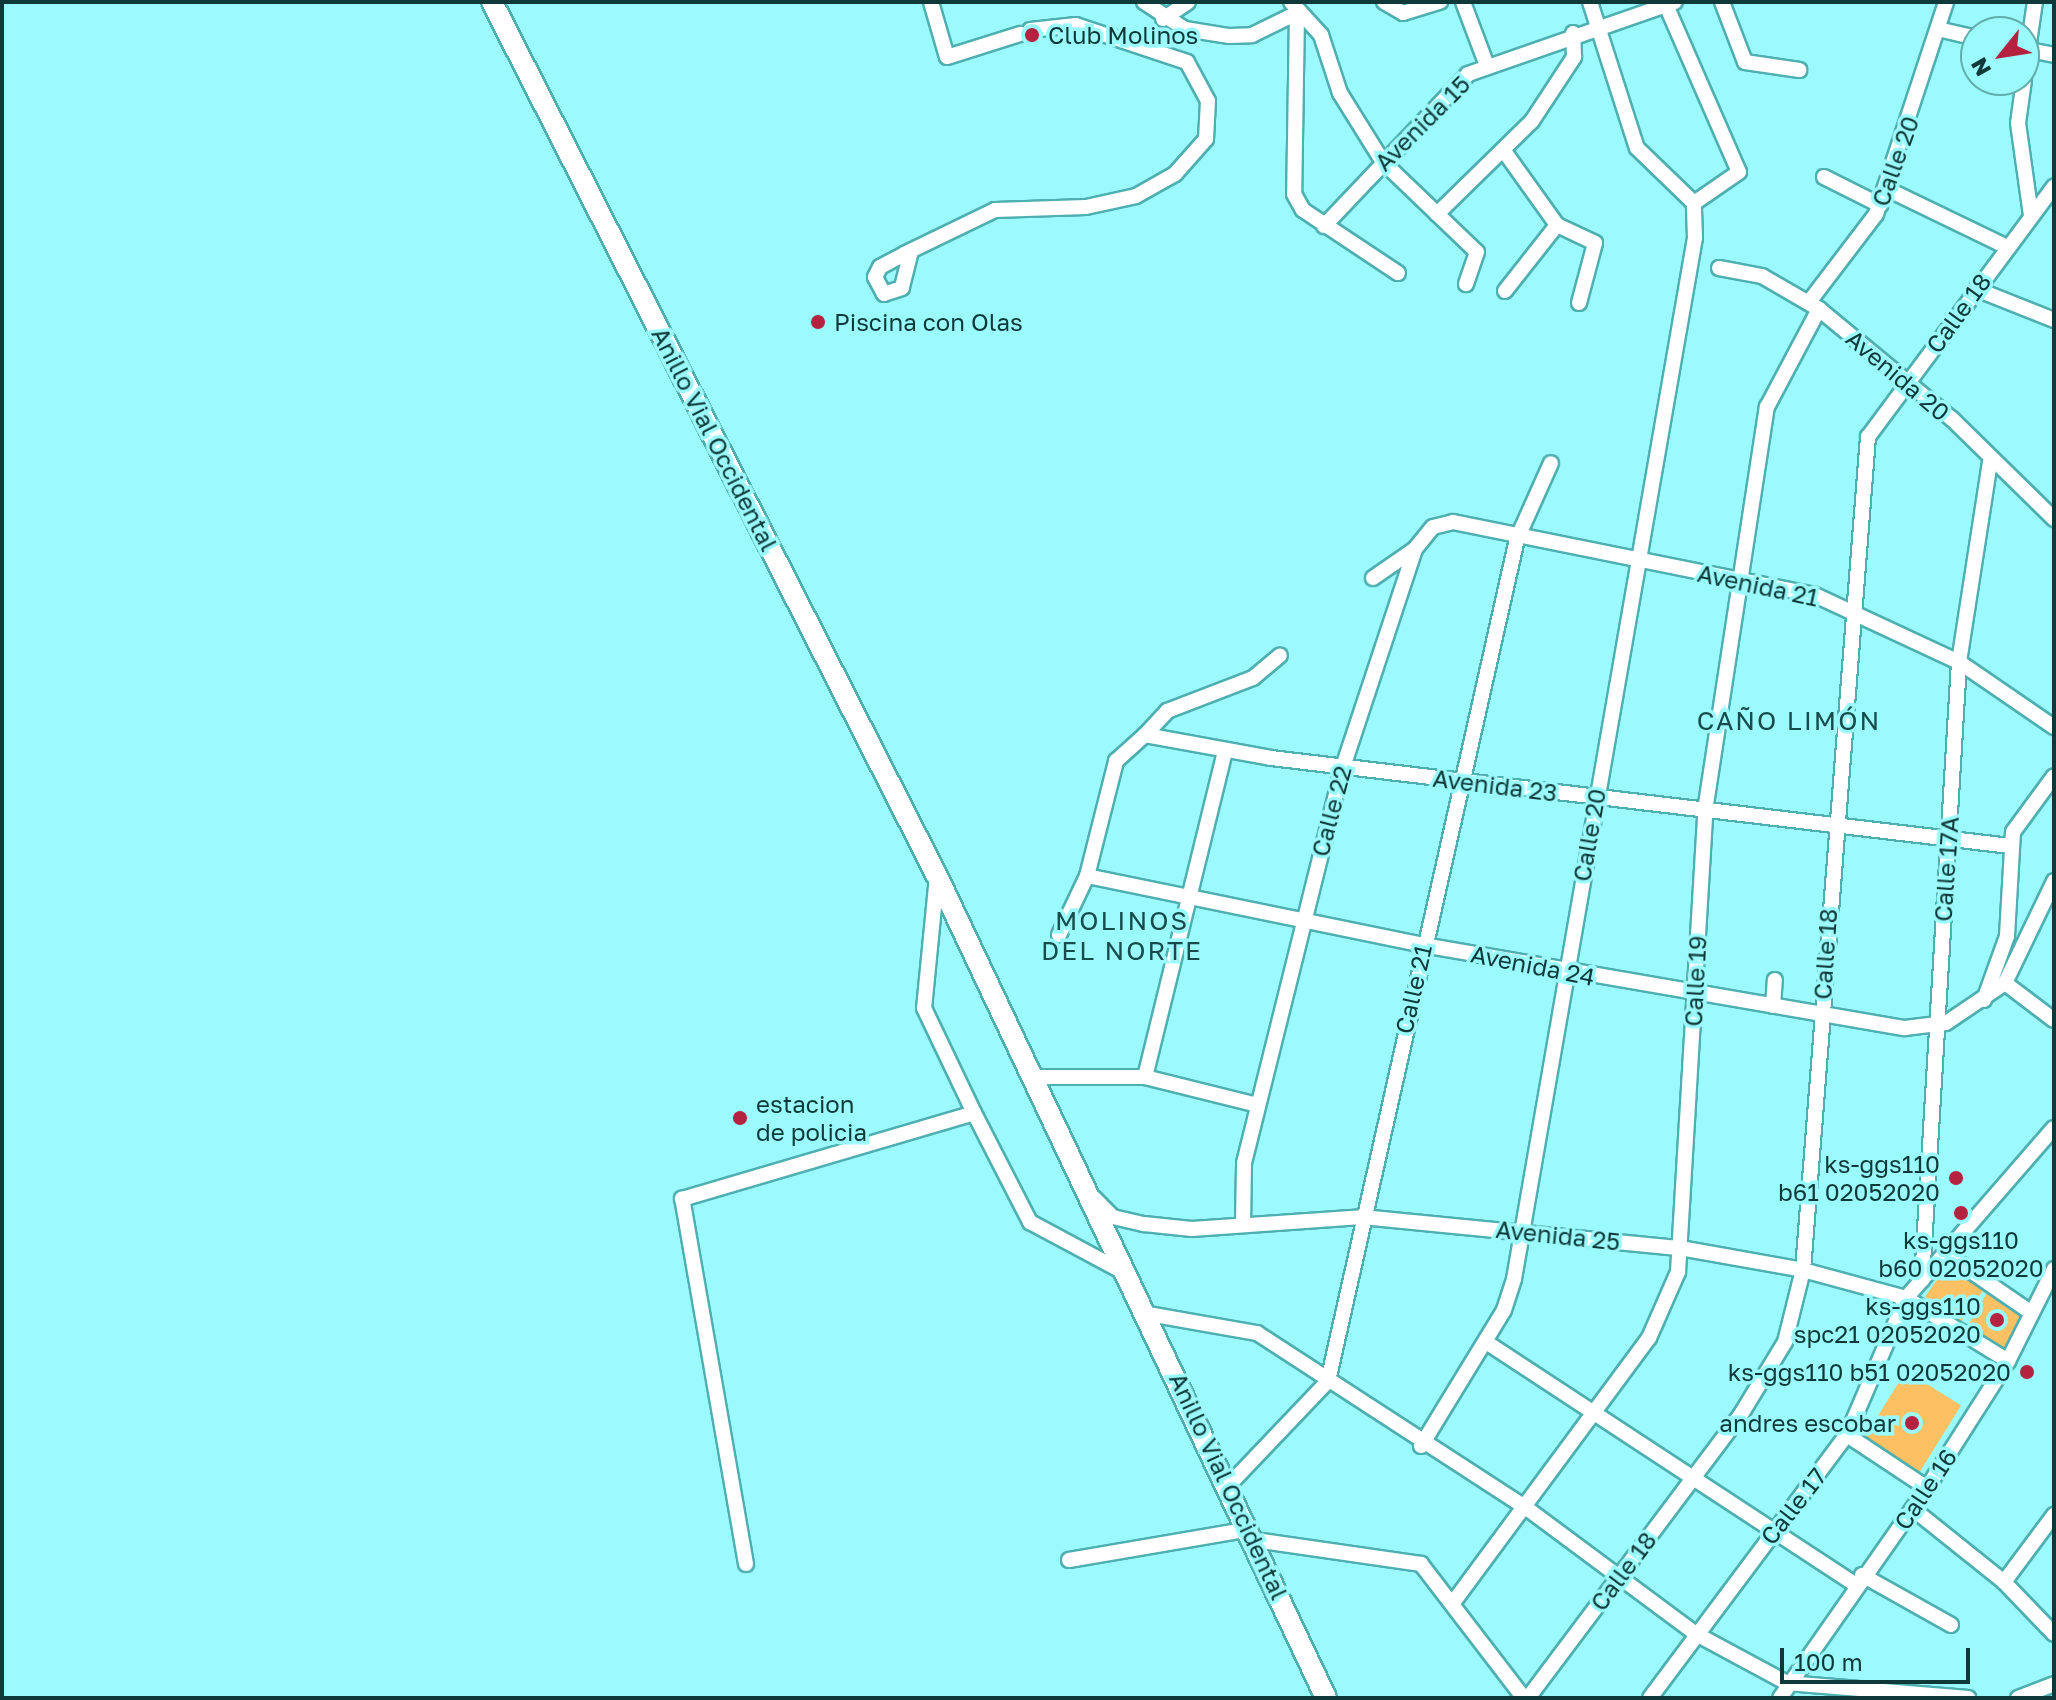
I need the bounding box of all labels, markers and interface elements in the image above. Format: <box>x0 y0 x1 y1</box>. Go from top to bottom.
north arrow <box>1960 16 2040 96</box>
place label: Club Molinos <box>1048 21 1198 49</box>
marker: Club Molinos <box>1023 26 1041 44</box>
text: N <box>1965 53 1996 81</box>
street label: Avenida 15 <box>1368 69 1476 177</box>
street label: Calle 20 <box>1865 112 1925 210</box>
street label: Calle 18 <box>1920 268 1996 358</box>
place label: Piscina con Olas <box>834 308 1023 336</box>
marker: Piscina con Olas <box>809 313 827 331</box>
street label: Anillo Vial Occidental <box>646 322 784 556</box>
street label: Avenida 20 <box>1841 324 1955 426</box>
street label: Avenida 21 <box>1695 558 1821 612</box>
district label: CAÑO LIMÓN <box>1697 705 1881 737</box>
street label: Calle 22 <box>1305 762 1357 860</box>
street label: Avenida 23 <box>1431 763 1559 807</box>
street label: Calle 20 <box>1567 786 1611 884</box>
street label: Calle 17A <box>1928 815 1964 923</box>
district label: MOLINOS DEL NORTE <box>1041 905 1203 966</box>
street label: Calle 18 <box>1807 908 1843 1000</box>
street label: Calle 19 <box>1678 935 1712 1027</box>
street label: Avenida 24 <box>1469 939 1597 991</box>
street label: Calle 21 <box>1389 942 1437 1036</box>
place label: estacion de policia <box>756 1090 867 1146</box>
marker: estacion de policia <box>731 1109 749 1127</box>
place label: ks-ggs110 b61 02052020 <box>1778 1150 1940 1206</box>
marker: ks-ggs110 b61 02052020 <box>1947 1169 1965 1187</box>
marker: ks-ggs110 b60 02052020 <box>1952 1204 1970 1222</box>
street label: Avenida 25 <box>1494 1214 1622 1256</box>
place label: ks-ggs110 b60 02052020 <box>1878 1226 2044 1282</box>
place label: ks-ggs110 spc21 02052020 <box>1794 1292 1981 1348</box>
marker: ks-ggs110 spc21 02052020 <box>1988 1311 2006 1329</box>
place label: ks-ggs110 b51 02052020 <box>1728 1358 2011 1386</box>
marker: ks-ggs110 b51 02052020 <box>2018 1363 2036 1381</box>
street label: Anillo Vial Occidental <box>1164 1368 1294 1604</box>
place label: andres escobar <box>1719 1409 1896 1437</box>
marker: andres escobar <box>1903 1414 1921 1432</box>
street label: Calle 16 <box>1888 1443 1962 1535</box>
street label: Calle 17 <box>1754 1462 1832 1550</box>
street label: Calle 18 <box>1584 1526 1662 1616</box>
scale bar <box>1784 1632 1974 1682</box>
text: 100 m <box>1794 1647 1863 1676</box>

